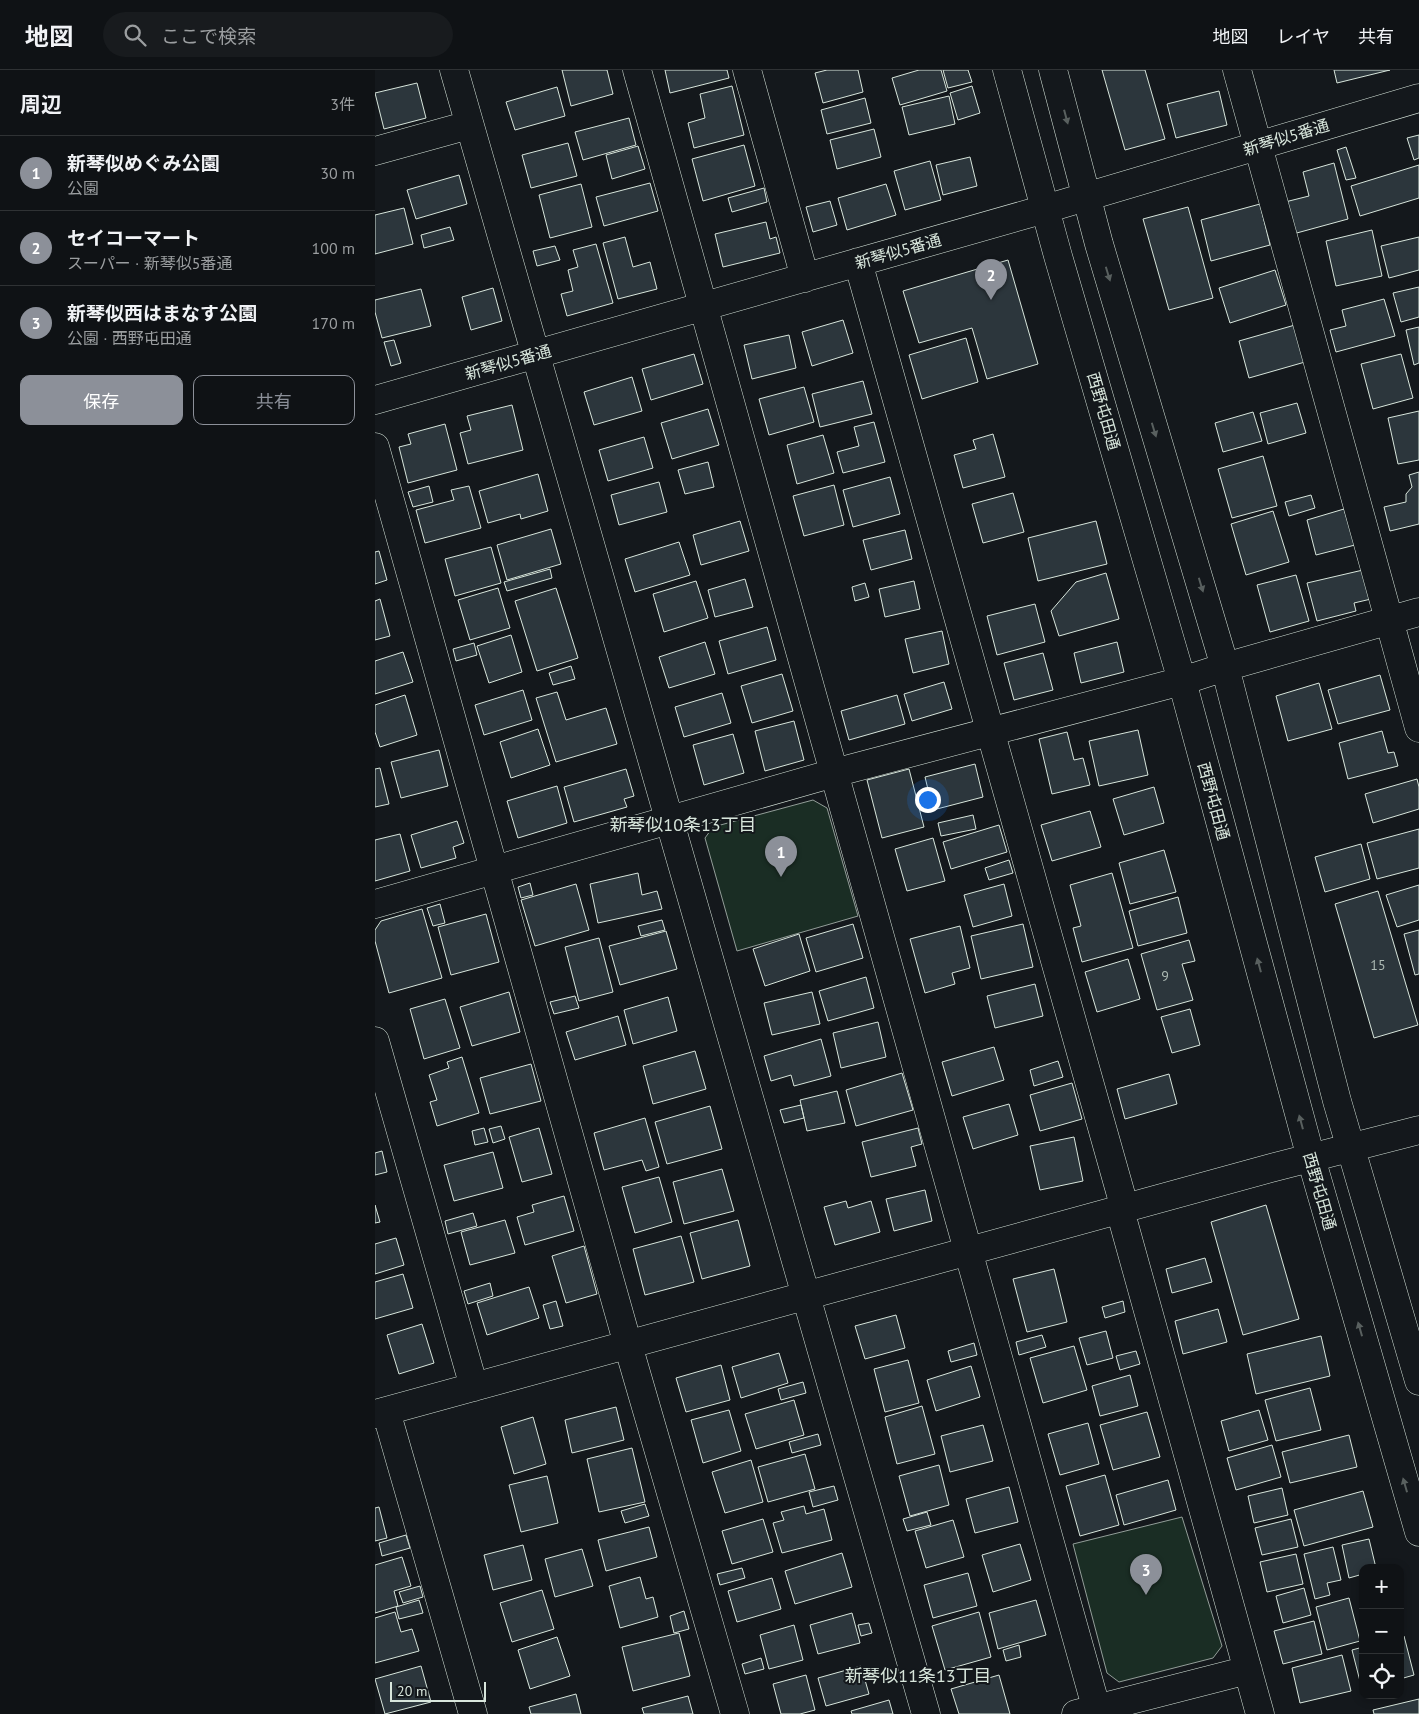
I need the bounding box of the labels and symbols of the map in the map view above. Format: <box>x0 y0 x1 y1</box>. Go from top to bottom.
one-way arrow <box>1062 110 1070 125</box>
street label: 新琴似5番通 <box>1241 114 1331 160</box>
street label: 新琴似5番通 <box>853 229 943 273</box>
pin: 2 <box>975 259 1007 300</box>
one-way arrow <box>1105 267 1113 282</box>
street label: 新琴似5番通 <box>463 340 553 384</box>
street label: 西野屯田通 <box>1083 370 1125 452</box>
one-way arrow <box>1151 422 1159 437</box>
one-way arrow <box>1197 578 1205 593</box>
street label: 西野屯田通 <box>1194 760 1234 842</box>
your location <box>915 787 941 813</box>
district label: 新琴似10条13丁目 <box>609 813 757 836</box>
pin: 1 <box>765 836 797 877</box>
house number: 15 <box>1370 956 1386 974</box>
one-way arrow <box>1255 958 1263 973</box>
house number: 9 <box>1161 967 1169 985</box>
one-way arrow <box>1297 1115 1305 1130</box>
street label: 西野屯田通 <box>1299 1150 1341 1232</box>
one-way arrow <box>1356 1321 1364 1336</box>
one-way arrow <box>1401 1478 1409 1493</box>
pin: 3 <box>1130 1554 1162 1595</box>
district label: 新琴似11条13丁目 <box>844 1664 992 1687</box>
scale bar <box>390 1679 486 1702</box>

